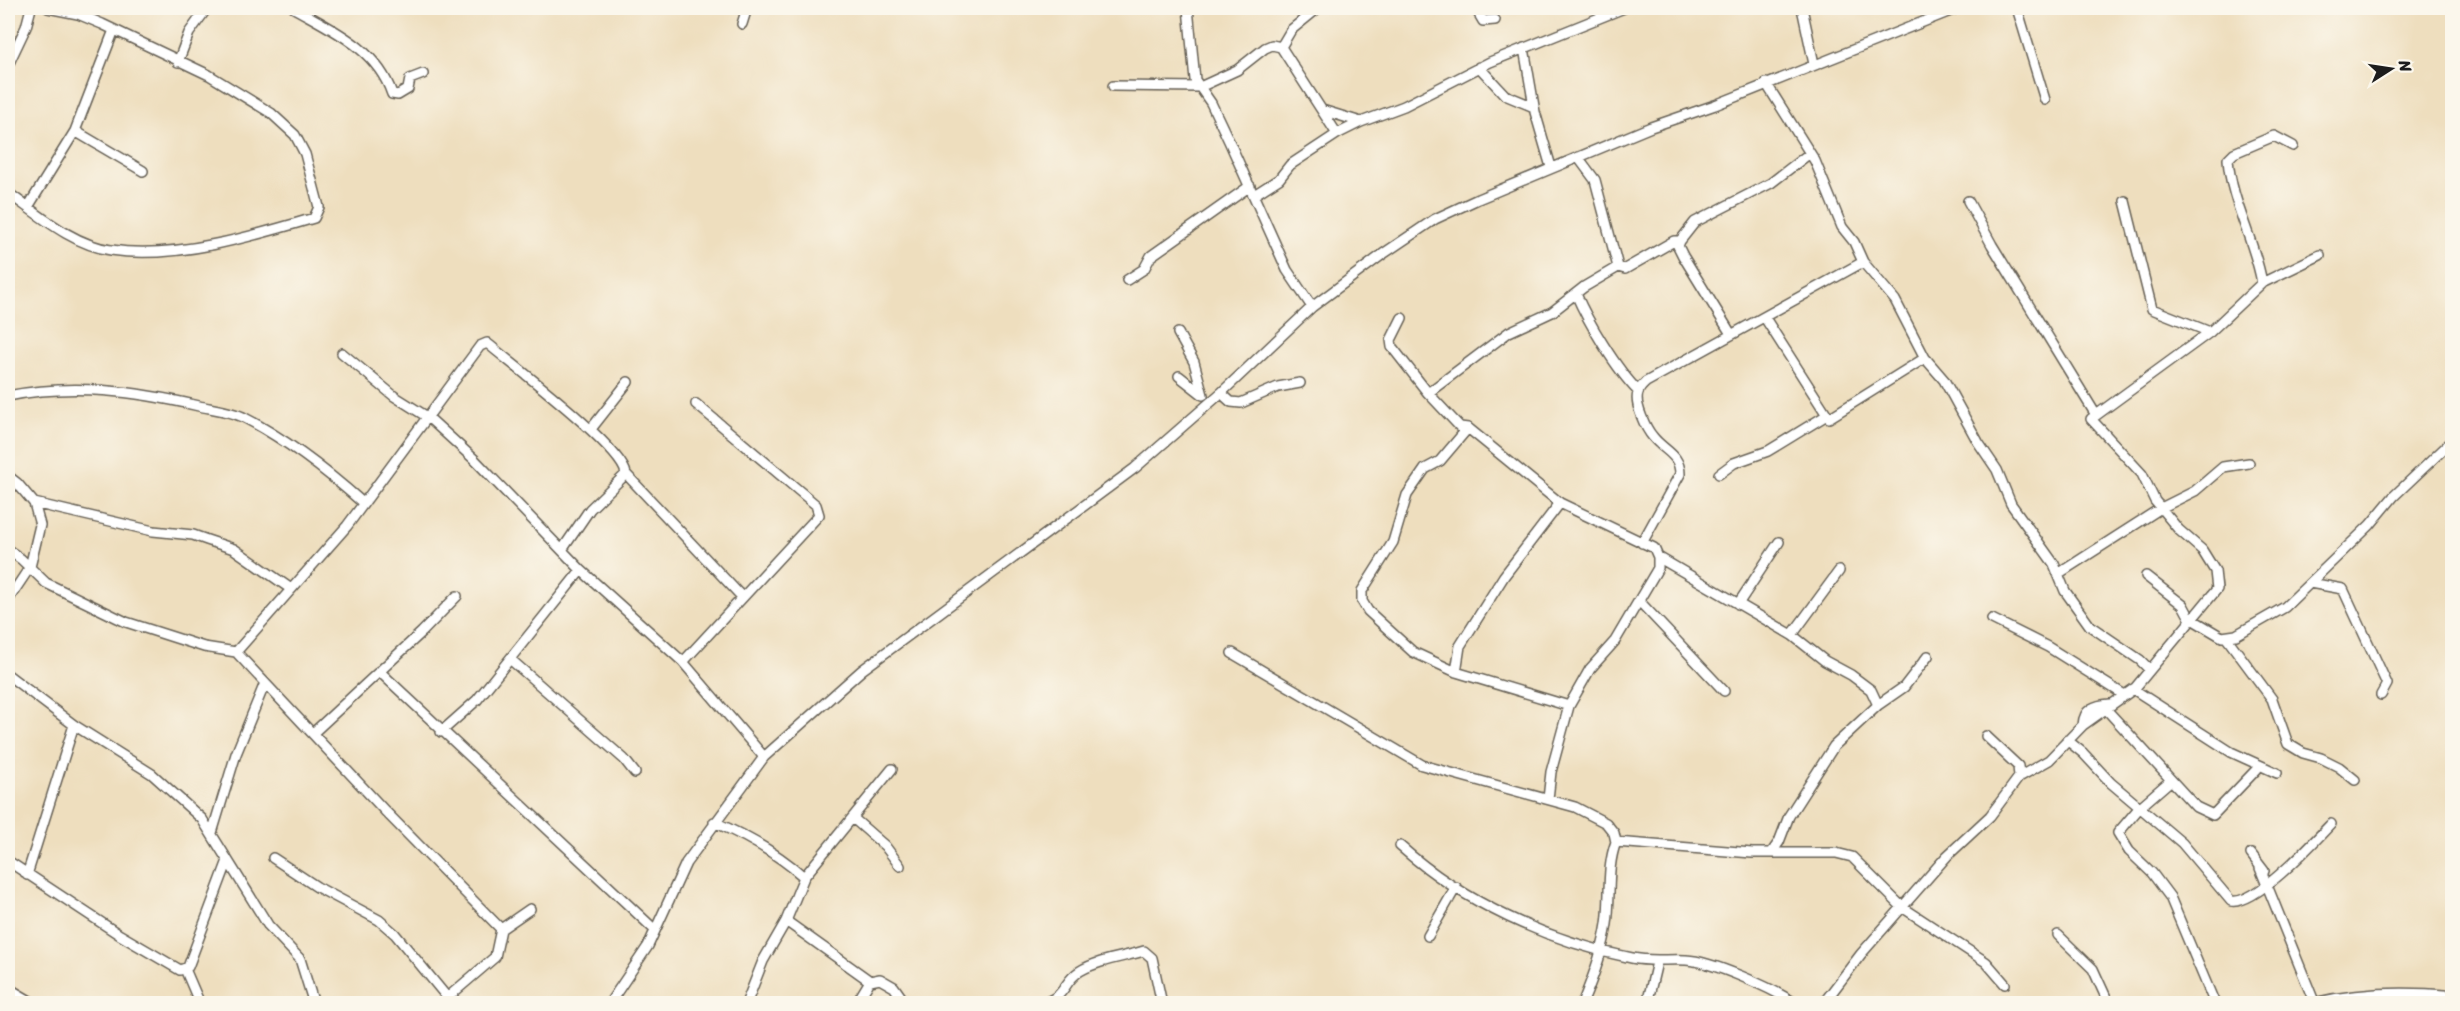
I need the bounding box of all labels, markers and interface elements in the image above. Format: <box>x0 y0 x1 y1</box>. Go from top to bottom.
north arrow <box>2361 39 2421 99</box>
text: N <box>2390 57 2421 75</box>

